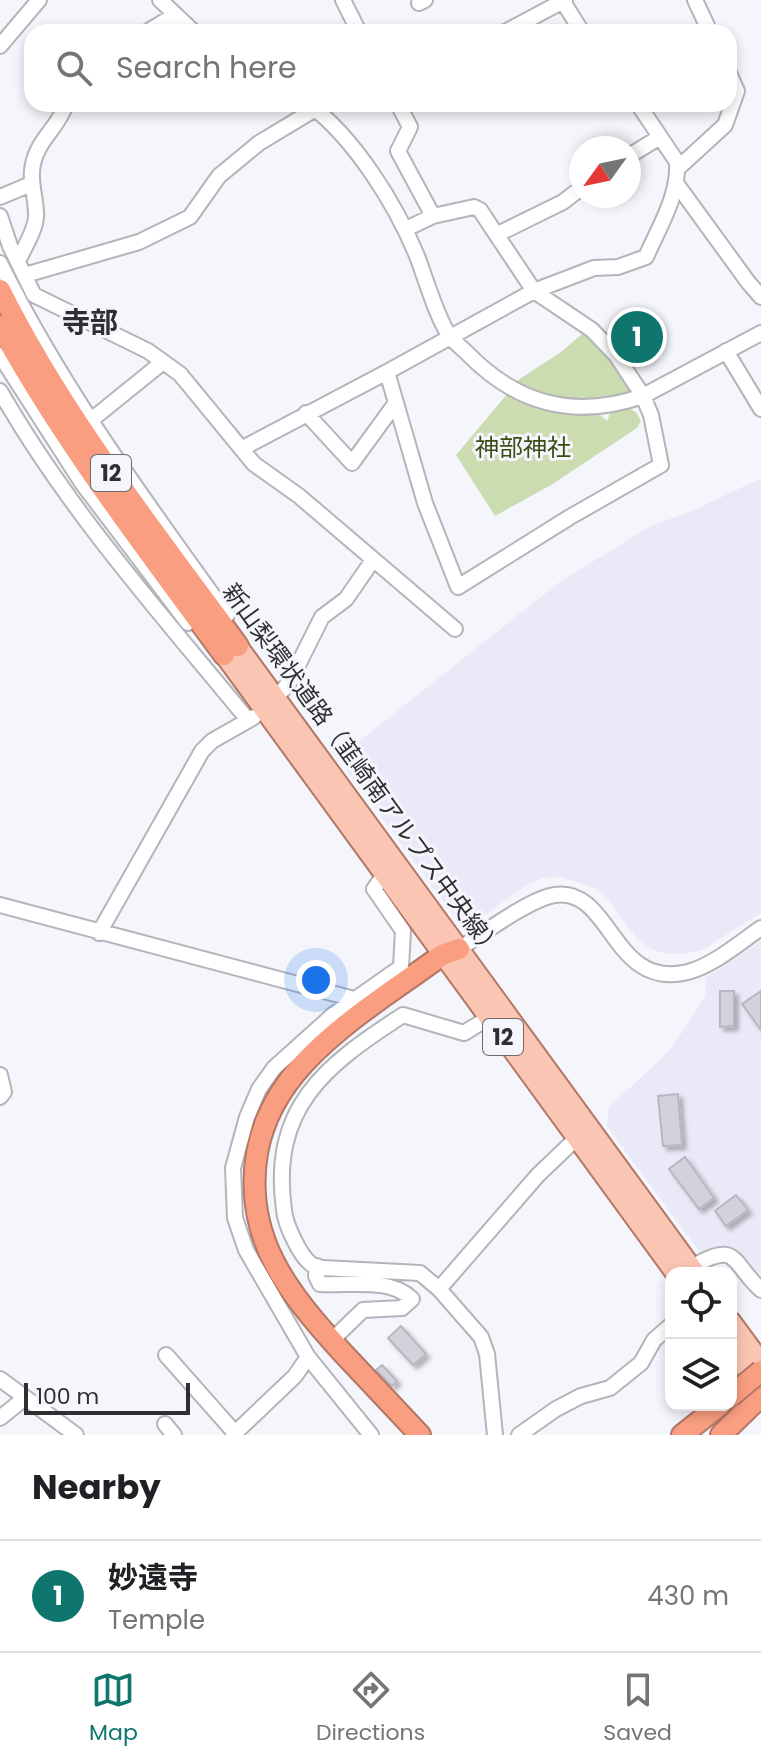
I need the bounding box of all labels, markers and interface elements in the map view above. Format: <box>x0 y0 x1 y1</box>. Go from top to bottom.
search box <box>24 24 737 112</box>
icon: search <box>52 46 96 90</box>
text: Search here <box>116 46 297 89</box>
north arrow <box>569 136 641 208</box>
district label: 寺部 <box>62 303 118 342</box>
pin: 1 <box>611 307 663 367</box>
park label: 神部神社 <box>475 431 571 464</box>
road number: 12 <box>91 455 131 491</box>
street label: 新山梨環状道路（韮崎南アルプス中央線） <box>215 577 510 965</box>
your location <box>296 960 336 1000</box>
road number: 12 <box>483 1019 523 1055</box>
map controls <box>665 1267 737 1411</box>
button: locate <box>665 1267 737 1339</box>
button: layers <box>665 1339 737 1411</box>
scale bar <box>24 1379 190 1415</box>
text: 100 m <box>36 1381 99 1412</box>
text: Nearby <box>32 1463 161 1511</box>
text: 妙遠寺 <box>108 1556 198 1599</box>
text: 1 <box>53 1578 63 1614</box>
text: 430 m <box>647 1578 729 1614</box>
text: Temple <box>108 1602 205 1638</box>
tab: Map <box>89 1668 138 1749</box>
tab: Directions <box>316 1668 425 1749</box>
tab: Saved <box>603 1668 672 1749</box>

